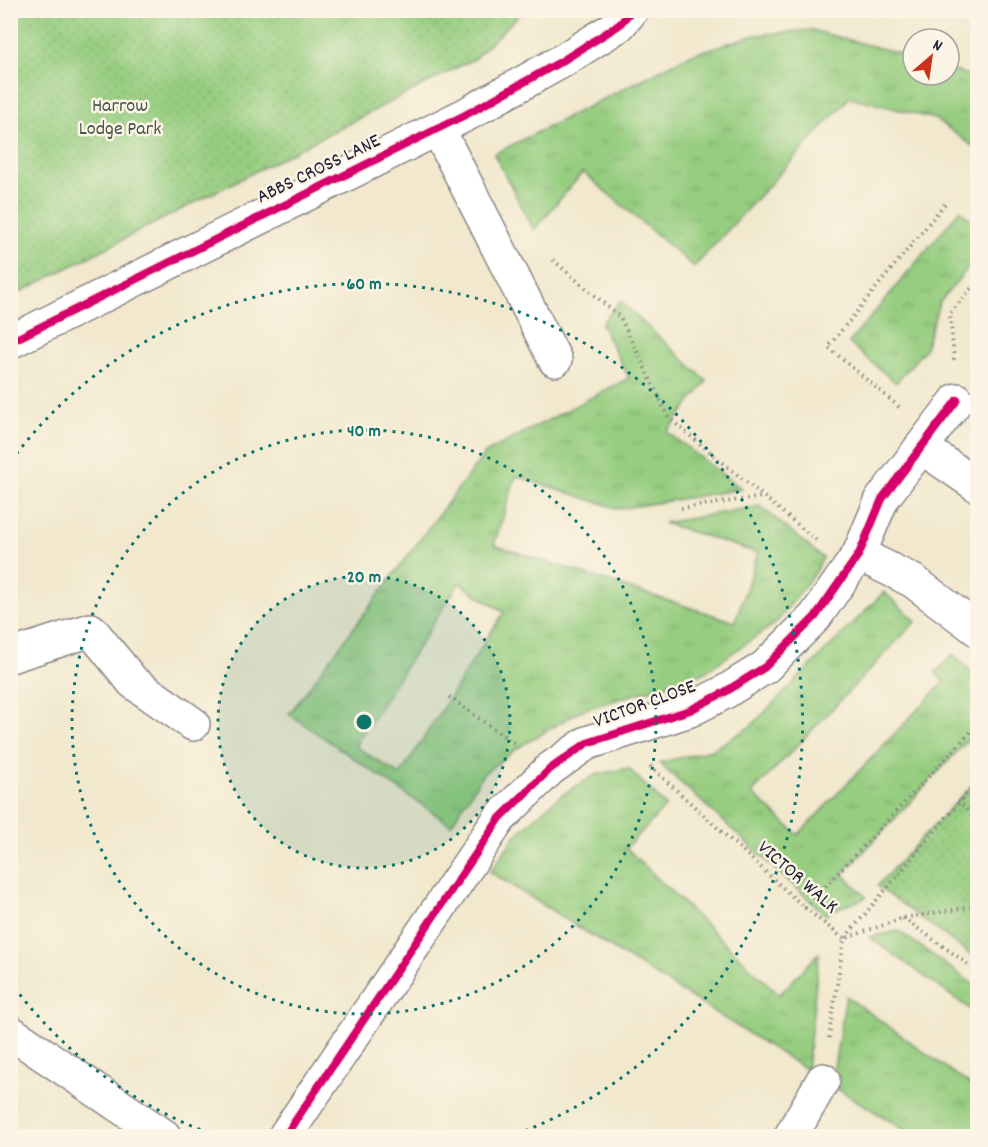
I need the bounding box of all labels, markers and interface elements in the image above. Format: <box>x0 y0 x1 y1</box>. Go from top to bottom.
north arrow <box>901 27 961 87</box>
text: N <box>928 34 946 58</box>
park label: Harrow Lodge Park <box>79 93 161 144</box>
street label: ABBS CROSS LANE <box>252 128 386 212</box>
text: 60 m <box>346 273 382 298</box>
text: 40 m <box>347 420 381 445</box>
text: 20 m <box>347 566 381 591</box>
street label: VICTOR CLOSE <box>590 674 700 736</box>
centre of rings <box>354 712 374 732</box>
street label: VICTOR WALK <box>750 835 844 921</box>

